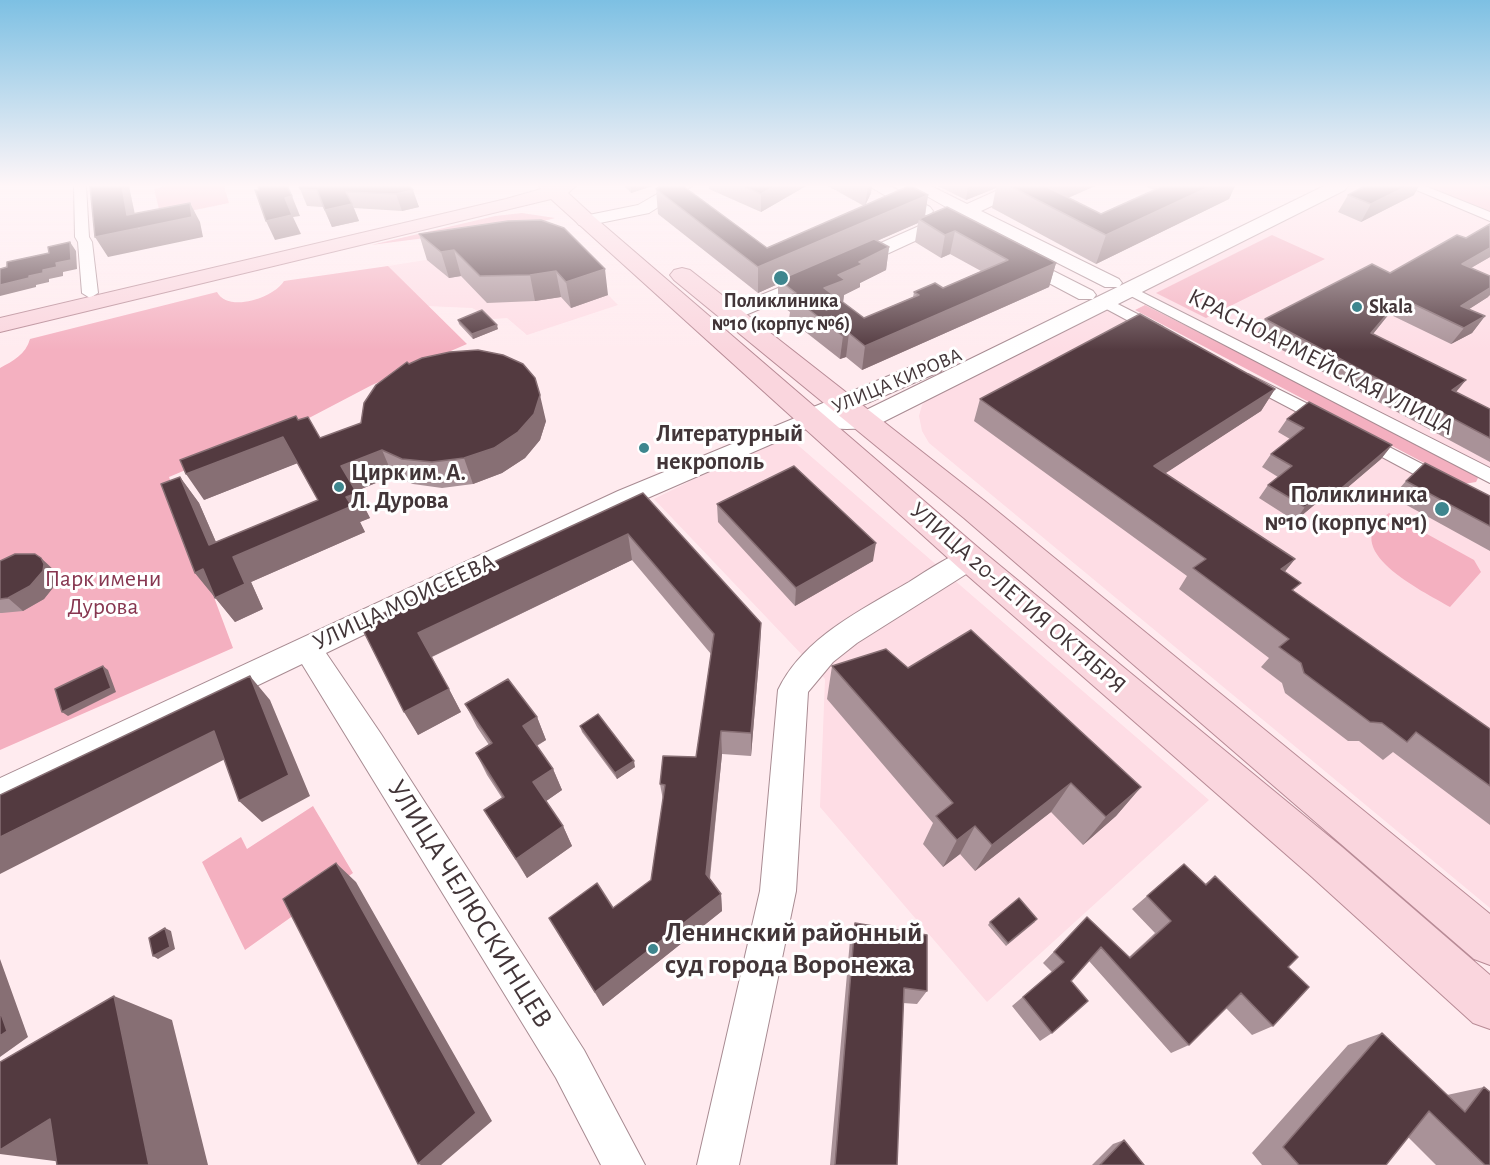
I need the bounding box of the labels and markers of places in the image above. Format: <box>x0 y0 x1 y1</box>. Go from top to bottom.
marker: Поликлиника №10 (корпус №6) <box>772 269 790 287</box>
place label: Поликлиника №10 (корпус №6) <box>712 289 850 336</box>
place label: Skala <box>1369 295 1413 319</box>
marker: Skala <box>1350 300 1364 314</box>
place label: Литературный некрополь <box>656 420 803 476</box>
marker: Литературный некрополь <box>637 441 651 455</box>
place label: Цирк им. А. Л. Дурова <box>351 459 466 515</box>
marker: Цирк им. А. Л. Дурова <box>332 480 346 494</box>
place label: Поликлиника №10 (корпус №1) <box>1264 481 1428 537</box>
marker: Поликлиника №10 (корпус №1) <box>1433 500 1451 518</box>
place label: Ленинский районный суд города Воронежа <box>665 916 922 982</box>
marker: Ленинский районный суд города Воронежа <box>646 942 660 956</box>

